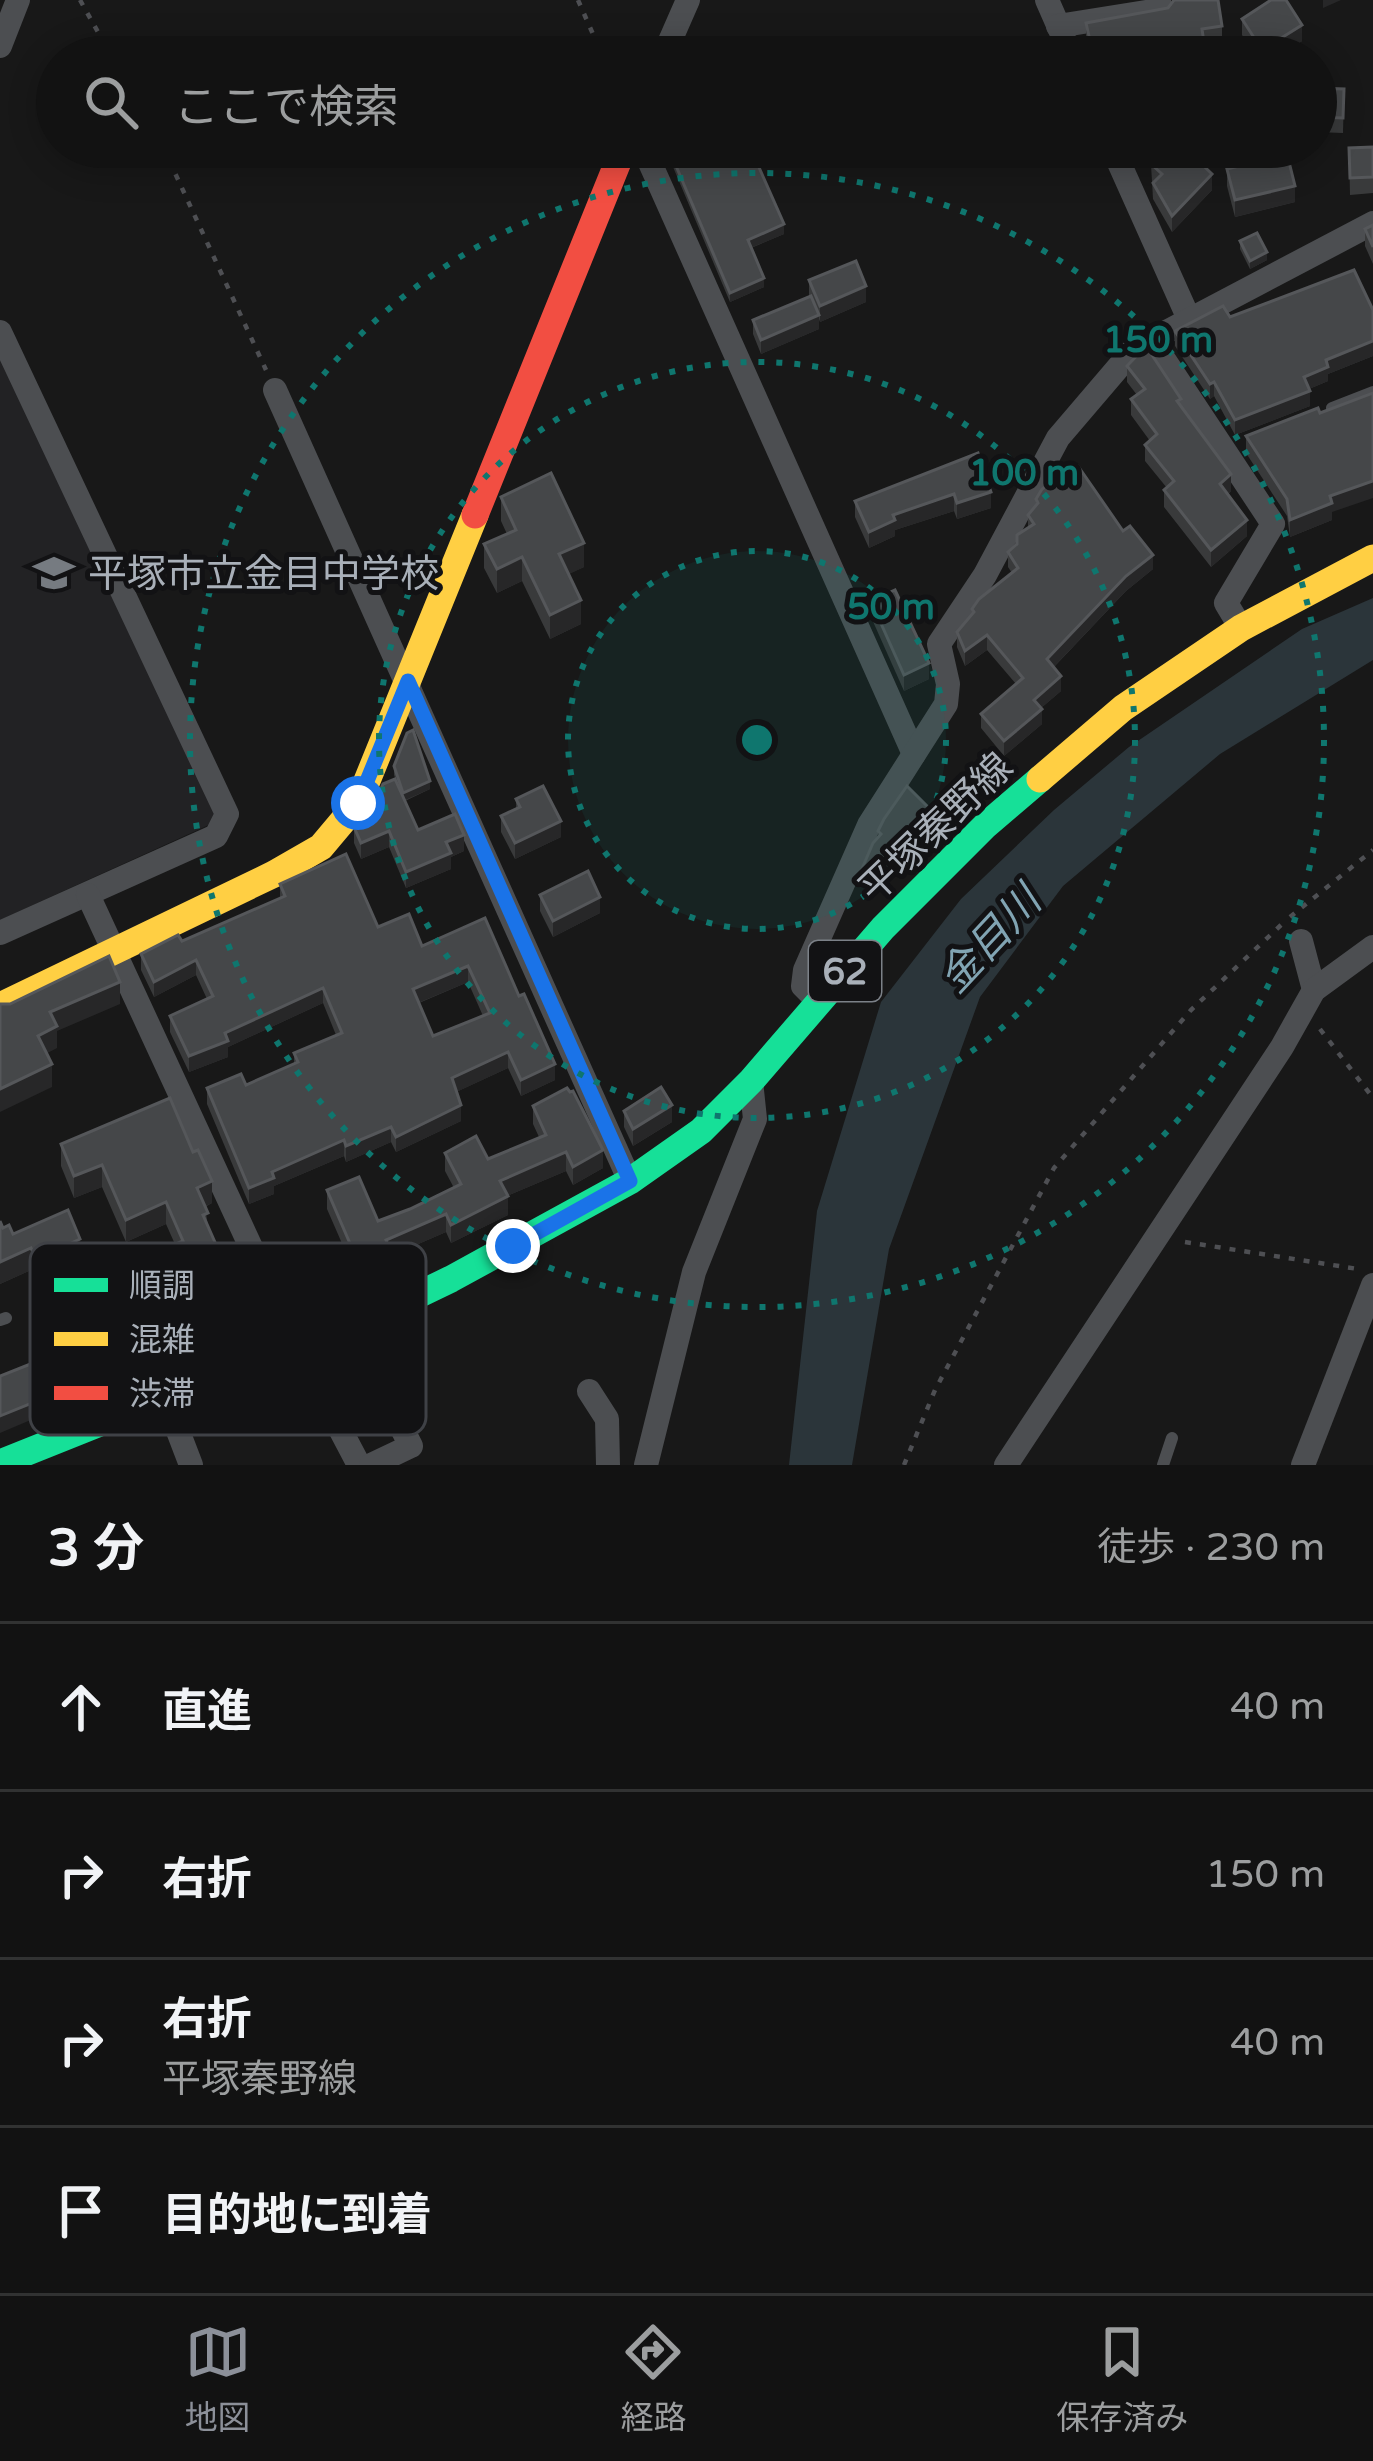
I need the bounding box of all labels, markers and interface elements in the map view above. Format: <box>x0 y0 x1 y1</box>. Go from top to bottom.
search box <box>36 36 1337 168</box>
icon: search <box>78 69 144 135</box>
text: ここで検索 <box>174 81 399 135</box>
text: 150 m <box>1103 319 1213 362</box>
text: 100 m <box>969 452 1079 495</box>
school or university icon: 平塚市立金目中学校 <box>31 550 77 596</box>
place label: 平塚市立金目中学校 <box>88 551 439 598</box>
text: 50 m <box>847 586 935 629</box>
centre of rings <box>736 719 778 761</box>
street label: 平塚秦野線 <box>850 743 1023 913</box>
route start <box>331 776 385 830</box>
water label: 金目川 <box>928 874 1054 1003</box>
road number: 62 <box>809 941 881 1001</box>
route end <box>486 1219 540 1273</box>
legend <box>30 1243 426 1435</box>
text: 順調 <box>129 1267 195 1306</box>
text: 混雑 <box>129 1321 195 1360</box>
text: 渋滞 <box>129 1375 195 1414</box>
text: 3 分 <box>48 1518 144 1580</box>
text: 徒歩 · 230 m <box>1097 1524 1325 1571</box>
icon: ahead <box>48 1674 114 1740</box>
text: 40 m <box>1230 1683 1325 1730</box>
text: 直進 <box>162 1685 252 1739</box>
icon: right <box>48 1842 114 1908</box>
text: 150 m <box>1206 1851 1325 1898</box>
text: 右折 <box>162 1853 252 1907</box>
text: 右折 <box>162 1993 252 2047</box>
icon: right <box>48 2010 114 2076</box>
text: 40 m <box>1230 2019 1325 2066</box>
text: 平塚秦野線 <box>162 2056 357 2103</box>
icon: arrive <box>48 2178 114 2244</box>
text: 目的地に到着 <box>162 2189 432 2243</box>
tab: 地図 <box>185 2319 251 2439</box>
tab: 経路 <box>620 2319 686 2439</box>
tab: 保存済み <box>1056 2319 1188 2439</box>

